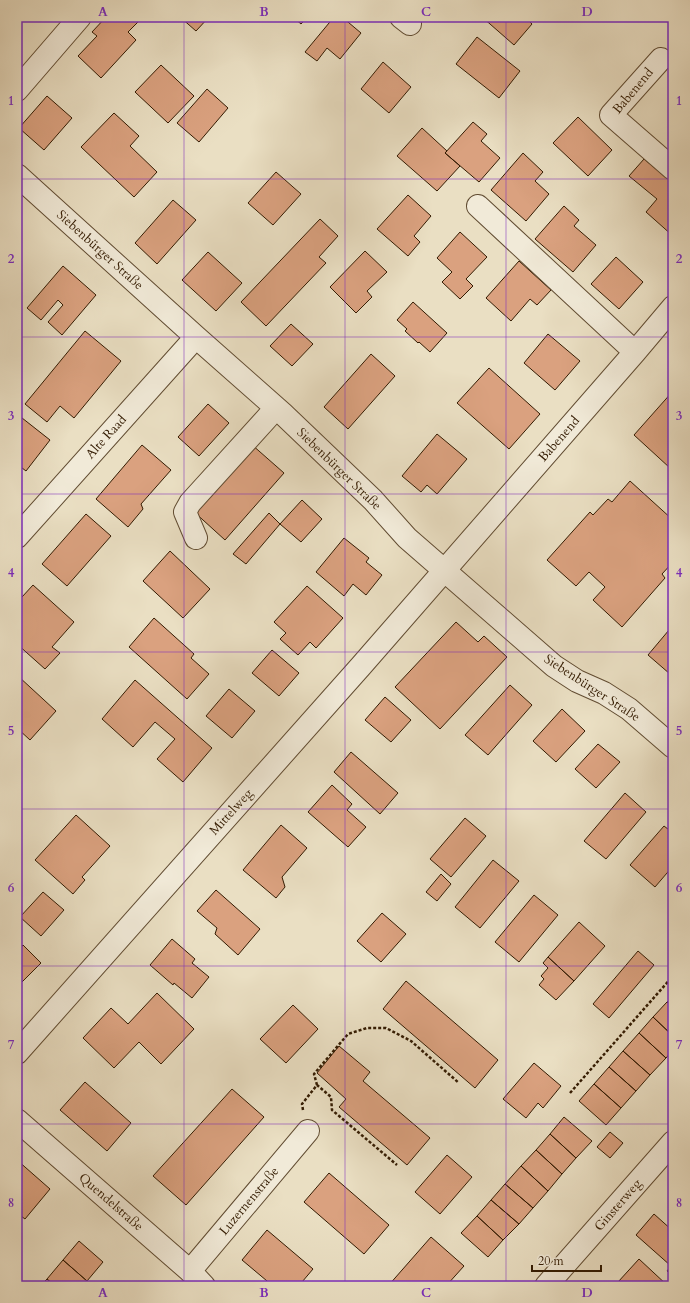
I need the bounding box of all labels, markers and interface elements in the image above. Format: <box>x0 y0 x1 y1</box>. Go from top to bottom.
text: A <box>98 3 108 21</box>
text: B <box>259 3 269 21</box>
text: C <box>421 3 431 21</box>
text: D <box>581 3 593 21</box>
street label: Babenend <box>608 64 658 118</box>
text: 1 <box>8 92 14 110</box>
text: 1 <box>676 92 682 110</box>
street label: Siebenbürger Straße <box>53 206 147 294</box>
text: 2 <box>8 250 15 268</box>
text: 2 <box>676 250 683 268</box>
text: 3 <box>8 407 15 425</box>
text: 3 <box>676 407 683 425</box>
street label: Alte Raad <box>82 411 131 463</box>
street label: Babenend <box>534 412 584 466</box>
street label: Siebenbürger Straße <box>293 424 385 514</box>
text: 4 <box>8 564 15 582</box>
text: 4 <box>676 564 683 582</box>
street label: Siebenbürger Straße <box>540 650 644 726</box>
text: 5 <box>8 722 14 740</box>
text: 5 <box>676 722 682 740</box>
street label: Mittelweg <box>205 784 257 839</box>
text: 6 <box>8 879 15 897</box>
text: 6 <box>676 879 683 897</box>
text: 7 <box>8 1036 15 1054</box>
text: 7 <box>676 1036 683 1054</box>
street label: Luzernenstraße <box>215 1163 283 1239</box>
street label: Quendelstraße <box>75 1169 147 1235</box>
street label: Ginsterweg <box>590 1174 646 1235</box>
text: 8 <box>8 1194 14 1212</box>
text: 8 <box>676 1194 682 1212</box>
scale bar <box>532 1247 601 1273</box>
text: 20 m <box>538 1253 565 1269</box>
text: A <box>98 1284 108 1302</box>
text: B <box>259 1284 269 1302</box>
text: C <box>421 1284 431 1302</box>
text: D <box>581 1284 593 1302</box>

